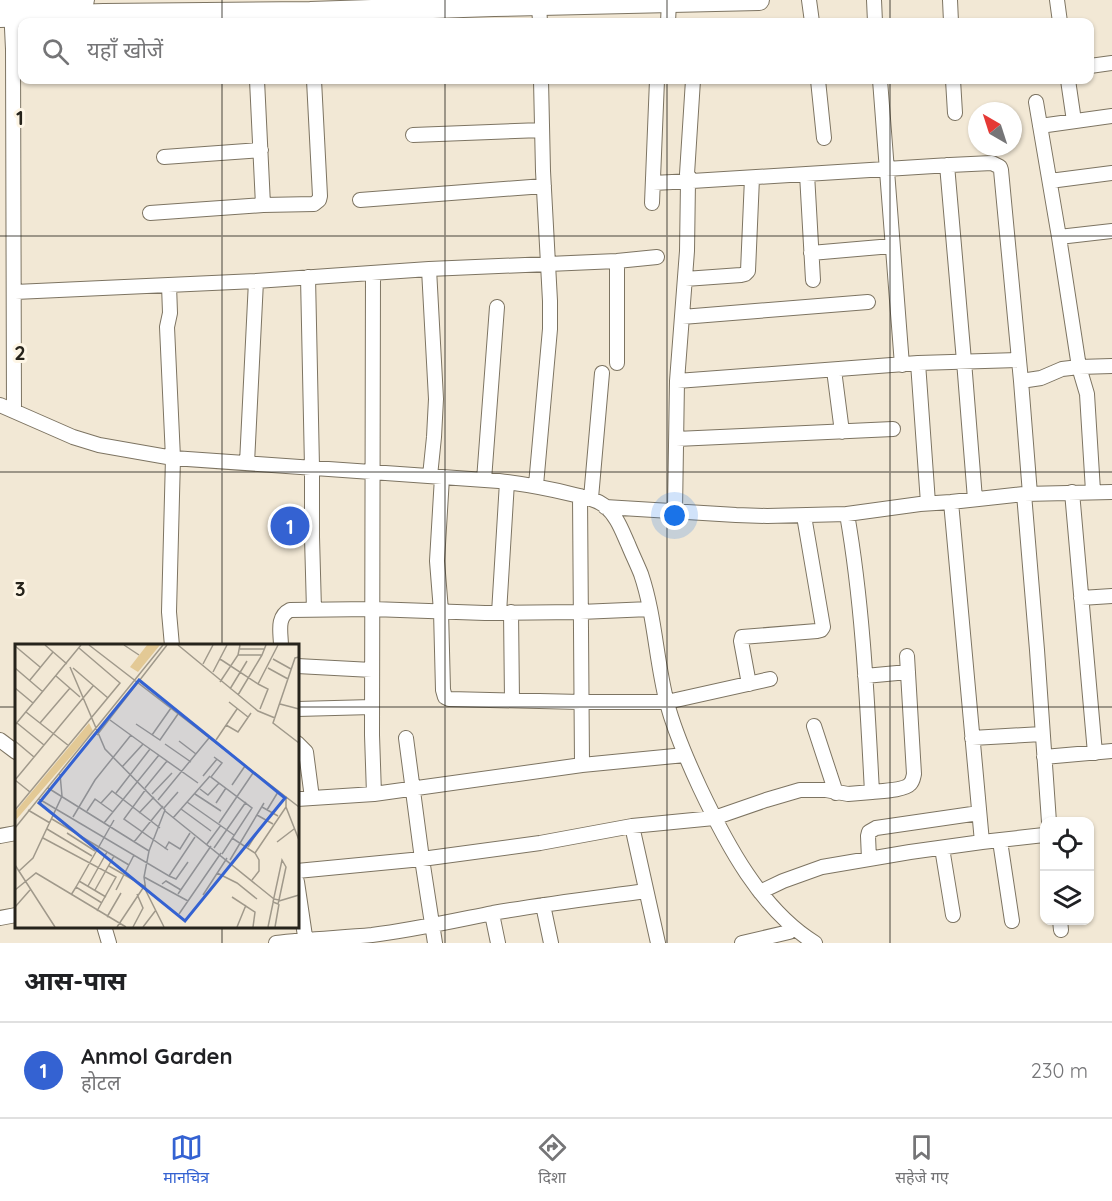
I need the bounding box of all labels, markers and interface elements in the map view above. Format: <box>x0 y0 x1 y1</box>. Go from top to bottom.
search box <box>18 18 1094 84</box>
icon: search <box>39 35 72 68</box>
text: यहाँ खोजें <box>87 36 163 64</box>
north arrow <box>968 102 1022 156</box>
text: 1 <box>16 105 24 130</box>
text: 2 <box>14 340 26 365</box>
your location <box>660 501 689 530</box>
pin: 1 <box>270 504 310 548</box>
text: 3 <box>15 576 25 601</box>
inset map <box>15 644 298 928</box>
map controls <box>1040 817 1094 925</box>
button: locate <box>1040 817 1094 871</box>
button: layers <box>1040 871 1094 925</box>
text: आस-पास <box>24 964 126 997</box>
text: Anmol Garden <box>81 1042 233 1070</box>
text: 1 <box>40 1058 47 1083</box>
text: 230 m <box>1031 1058 1088 1083</box>
text: होटल <box>81 1070 120 1095</box>
tab: मानचित्र <box>163 1131 209 1190</box>
tab: दिशा <box>536 1131 569 1190</box>
tab: सहेजे गए <box>895 1131 949 1190</box>

